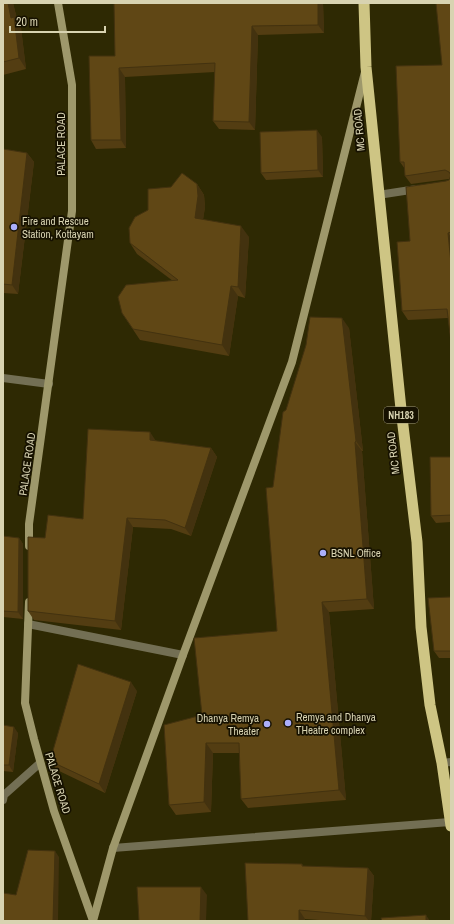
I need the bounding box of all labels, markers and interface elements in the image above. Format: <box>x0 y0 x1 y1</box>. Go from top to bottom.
scale bar <box>10 8 105 34</box>
text: 20 m <box>16 14 38 30</box>
street label: MC ROAD <box>350 108 368 152</box>
street label: PALACE ROAD <box>54 112 68 176</box>
place label: Fire and Rescue Station, Kottayam <box>22 214 94 241</box>
marker: Fire and Rescue Station, Kottayam <box>9 222 19 232</box>
road number: NH183 <box>384 407 418 423</box>
street label: MC ROAD <box>383 431 403 475</box>
street label: PALACE ROAD <box>16 432 38 496</box>
place label: BSNL Office <box>331 546 381 560</box>
marker: BSNL Office <box>318 548 328 558</box>
place label: Remya and Dhanya THeatre complex <box>296 710 376 737</box>
place label: Dhanya Remya Theater <box>197 711 259 738</box>
marker: Remya and Dhanya THeatre complex <box>283 718 293 728</box>
marker: Dhanya Remya Theater <box>262 719 272 729</box>
street label: PALACE ROAD <box>42 751 74 815</box>

